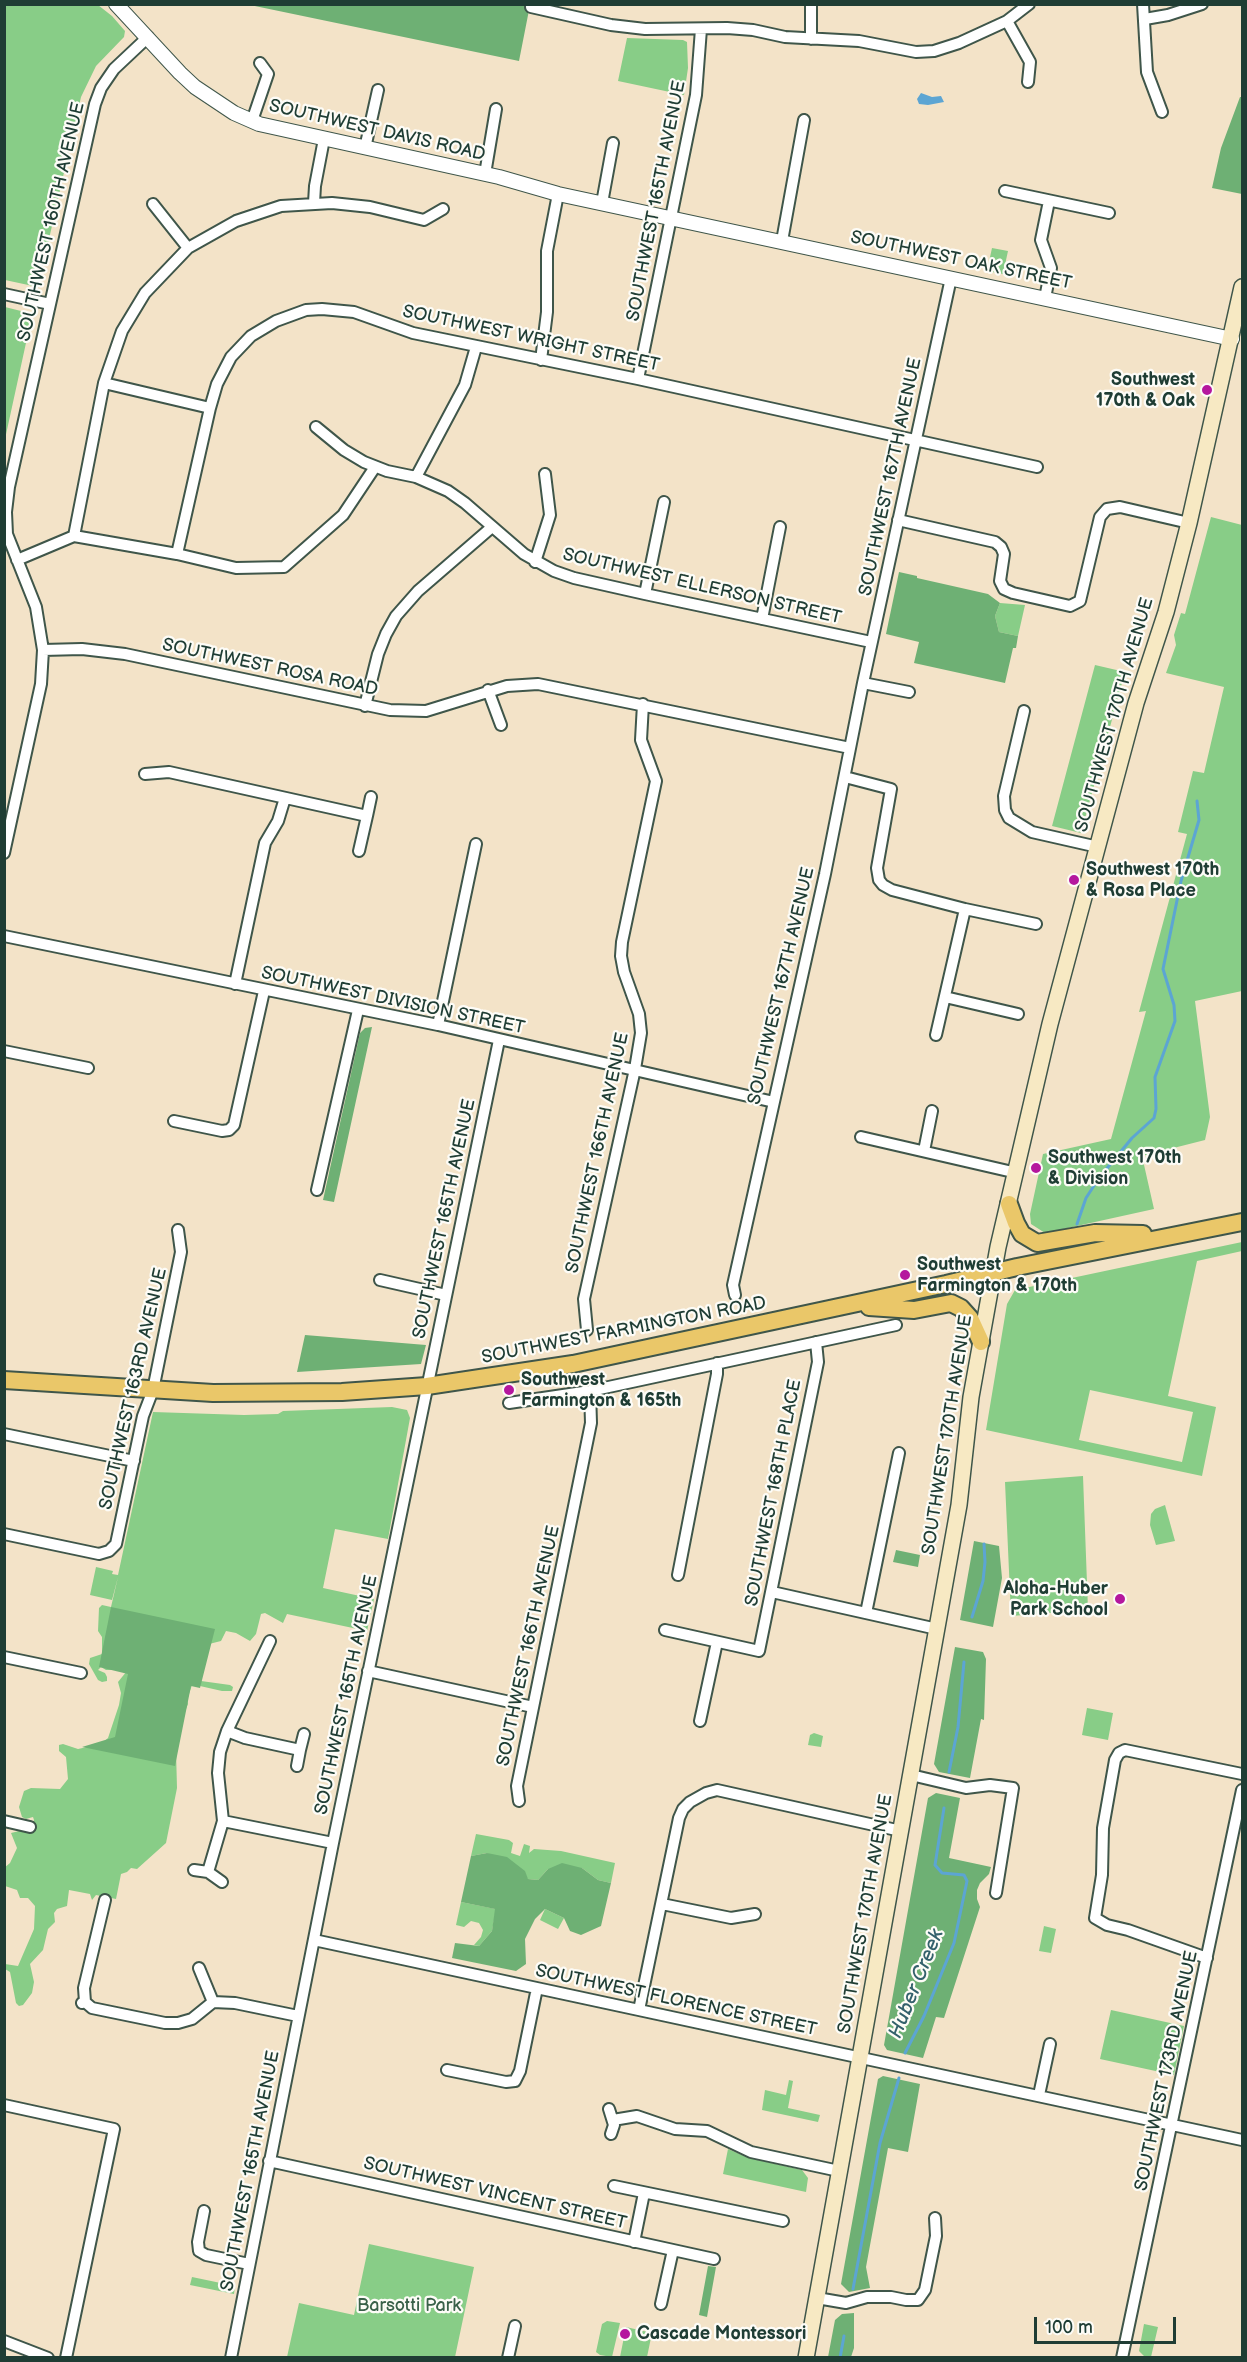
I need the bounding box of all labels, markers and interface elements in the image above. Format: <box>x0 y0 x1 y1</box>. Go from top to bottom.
street label: SOUTHWEST 165TH AVENUE <box>623 79 691 323</box>
street label: SOUTHWEST DAVIS ROAD <box>267 96 487 166</box>
street label: SOUTHWEST 160TH AVENUE <box>14 100 90 344</box>
street label: SOUTHWEST OAK STREET <box>848 227 1074 295</box>
street label: SOUTHWEST WRIGHT STREET <box>400 301 662 377</box>
street label: SOUTHWEST 167TH AVENUE <box>855 356 927 598</box>
place label: Southwest 170th & Oak <box>1096 369 1195 412</box>
marker: Southwest 170th & Oak <box>1200 383 1214 397</box>
street label: SOUTHWEST ELLERSON STREET <box>561 544 843 630</box>
street label: SOUTHWEST 170TH AVENUE <box>1071 595 1159 835</box>
street label: SOUTHWEST ROSA ROAD <box>160 635 380 701</box>
place label: Southwest 170th & Rosa Place <box>1086 859 1219 902</box>
street label: SOUTHWEST 167TH AVENUE <box>744 865 820 1107</box>
marker: Southwest 170th & Rosa Place <box>1067 873 1081 887</box>
street label: SOUTHWEST DIVISION STREET <box>259 962 527 1040</box>
street label: SOUTHWEST 166TH AVENUE <box>562 1031 634 1275</box>
street label: SOUTHWEST 165TH AVENUE <box>409 1097 481 1341</box>
place label: Southwest 170th & Division <box>1048 1147 1181 1190</box>
marker: Southwest 170th & Division <box>1029 1161 1043 1175</box>
place label: Southwest Farmington & 170th <box>917 1254 1077 1296</box>
street label: SOUTHWEST 163RD AVENUE <box>96 1266 172 1512</box>
marker: Southwest Farmington & 170th <box>898 1268 912 1282</box>
street label: SOUTHWEST FARMINGTON ROAD <box>480 1293 768 1369</box>
street label: SOUTHWEST 170TH AVENUE <box>918 1313 978 1557</box>
place label: Southwest Farmington & 165th <box>521 1369 681 1412</box>
street label: SOUTHWEST 168TH PLACE <box>741 1378 807 1608</box>
marker: Southwest Farmington & 165th <box>502 1383 516 1397</box>
street label: SOUTHWEST 166TH AVENUE <box>493 1524 565 1768</box>
street label: SOUTHWEST 165TH AVENUE <box>311 1573 383 1817</box>
place label: Aloha-Huber Park School <box>1003 1578 1108 1620</box>
marker: Aloha-Huber Park School <box>1113 1592 1127 1606</box>
street label: SOUTHWEST 170TH AVENUE <box>834 1793 898 2035</box>
water label: Huber Creek <box>884 1926 950 2042</box>
street label: SOUTHWEST 173RD AVENUE <box>1131 1949 1203 2193</box>
street label: SOUTHWEST FLORENCE STREET <box>533 1961 819 2041</box>
street label: SOUTHWEST 165TH AVENUE <box>217 2049 285 2293</box>
street label: SOUTHWEST VINCENT STREET <box>361 2153 629 2235</box>
park label: Barsotti Park <box>357 2295 461 2317</box>
scale bar <box>1037 2305 1180 2343</box>
text: 100 m <box>1045 2317 1093 2338</box>
place label: Cascade Montessori <box>637 2323 806 2345</box>
marker: Cascade Montessori <box>618 2327 632 2341</box>

